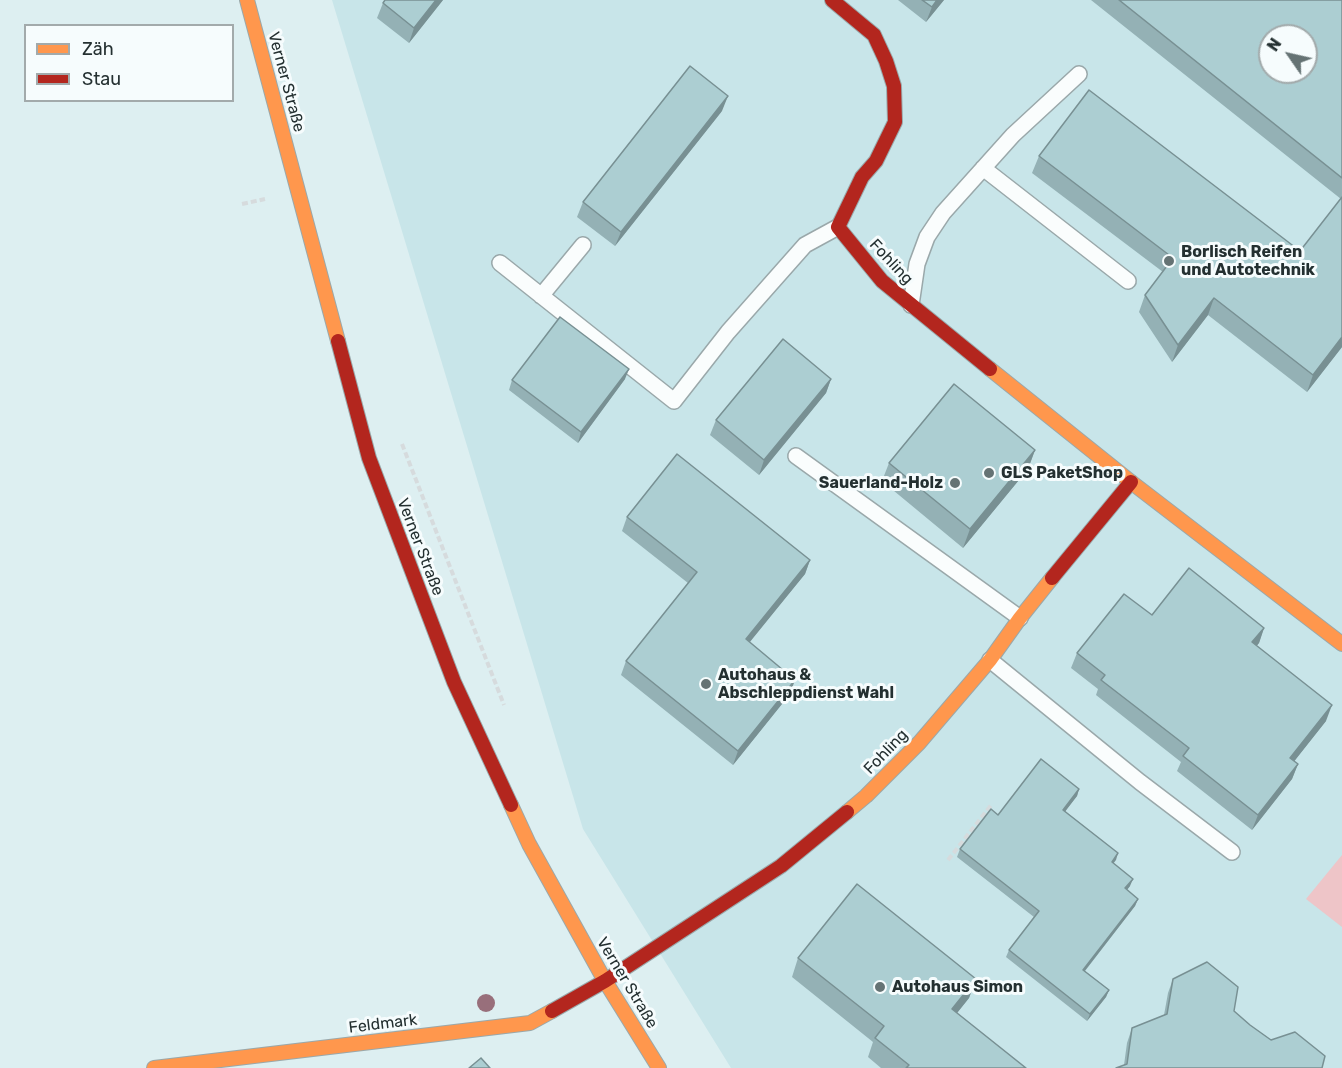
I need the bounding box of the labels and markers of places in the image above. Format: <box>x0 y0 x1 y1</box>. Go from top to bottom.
place label: Borlisch Reifen und Autotechnik <box>1181 242 1315 280</box>
marker: Borlisch Reifen und Autotechnik <box>1162 254 1176 268</box>
place label: GLS PaketShop <box>1001 463 1123 483</box>
marker: GLS PaketShop <box>982 466 996 480</box>
place label: Sauerland-Holz <box>819 473 943 493</box>
marker: Sauerland-Holz <box>948 476 962 490</box>
place label: Autohaus & Abschleppdienst Wahl <box>718 665 894 703</box>
marker: Autohaus & Abschleppdienst Wahl <box>699 677 713 691</box>
place label: Autohaus Simon <box>892 977 1023 997</box>
marker: Autohaus Simon <box>873 980 887 994</box>

